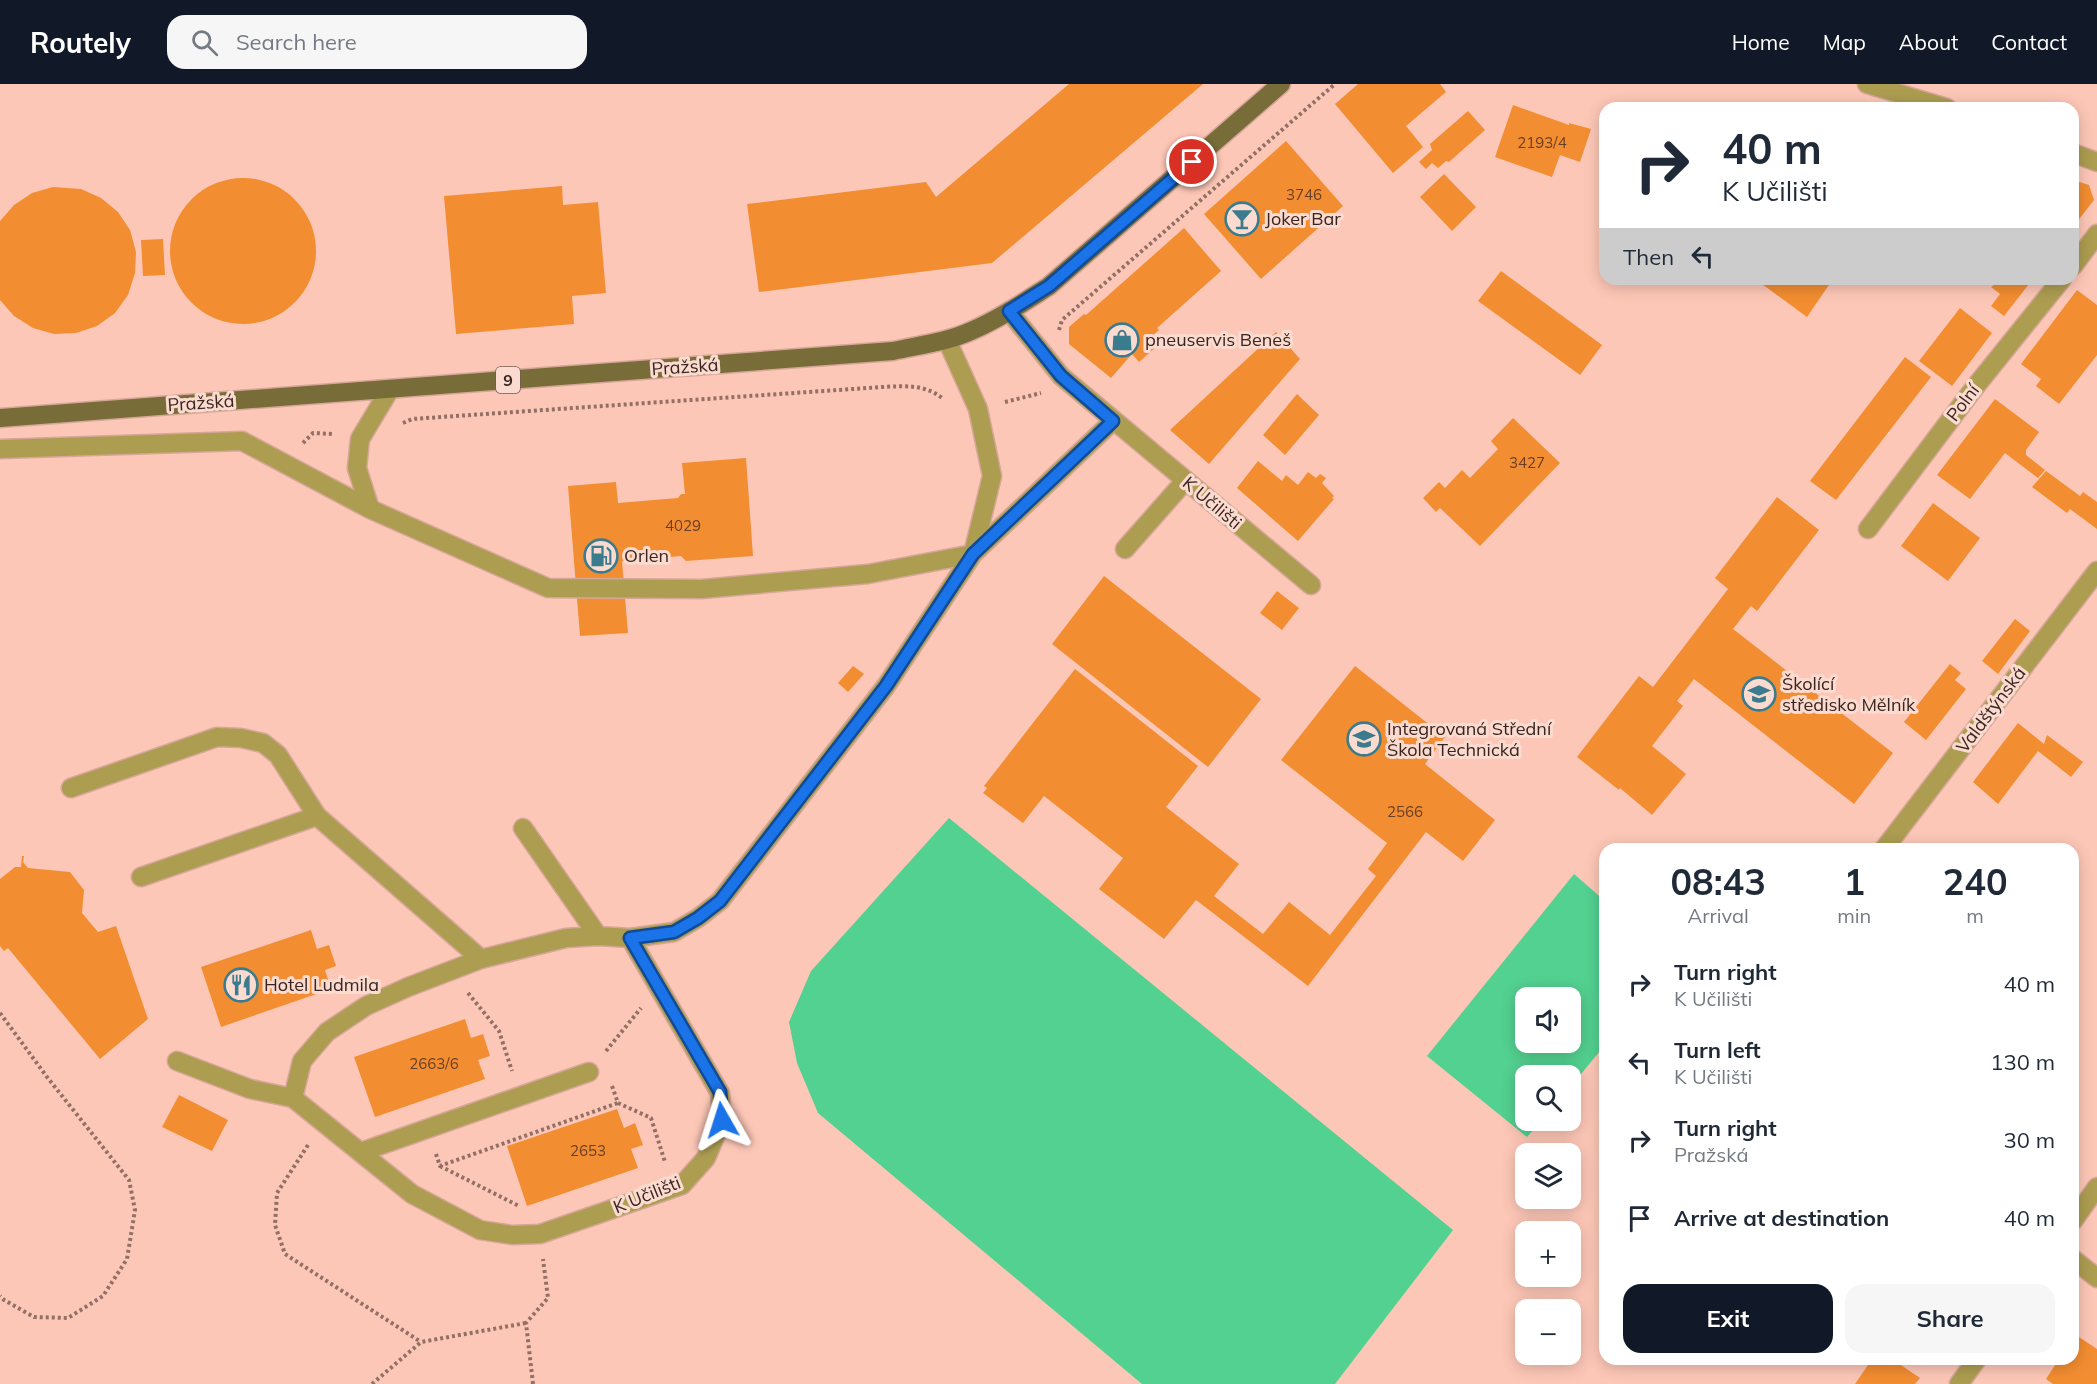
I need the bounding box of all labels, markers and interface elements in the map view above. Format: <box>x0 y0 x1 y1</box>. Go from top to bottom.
search box <box>167 15 587 69</box>
text: Routely <box>30 25 131 60</box>
icon: search <box>188 26 221 59</box>
text: Search here <box>236 28 357 56</box>
text: Home <box>1732 29 1790 55</box>
text: Map <box>1823 29 1866 55</box>
text: About <box>1899 29 1958 55</box>
text: Contact <box>1991 29 2067 55</box>
text: 40 m <box>1722 122 1822 175</box>
icon: right <box>1623 126 1701 204</box>
house number: 2193/4 <box>1517 133 1567 152</box>
pin <box>1166 136 1217 187</box>
icon: arrive <box>1175 145 1208 178</box>
text: K Učilišti <box>1722 174 1828 208</box>
house number: 3746 <box>1286 185 1322 204</box>
bar icon: Joker Bar <box>1224 201 1260 237</box>
place label: Joker Bar <box>1265 207 1341 230</box>
icon: left <box>1686 240 1719 273</box>
text: Then <box>1623 243 1674 271</box>
shop icon: pneuservis Beneš <box>1104 322 1140 358</box>
place label: pneuservis Beneš <box>1145 328 1291 351</box>
street label: Pražská <box>651 353 719 380</box>
road number: 9 <box>496 367 520 393</box>
street label: Polní <box>1941 378 1985 426</box>
street label: Pražská <box>167 389 235 416</box>
house number: 3427 <box>1509 453 1545 472</box>
street label: K Učilišti <box>1178 471 1247 534</box>
house number: 4029 <box>665 516 701 535</box>
fuel station icon: Orlen <box>583 538 619 574</box>
place label: Orlen <box>624 544 669 567</box>
street label: Valdštýnská <box>1951 662 2030 757</box>
place label: Školící středisko Mělník <box>1782 672 1916 716</box>
school or university icon: Školící středisko Mělník <box>1741 676 1777 712</box>
place label: Integrovaná Střední Škola Technická <box>1387 717 1553 761</box>
school or university icon: Integrovaná Střední Škola Technická <box>1346 721 1382 757</box>
house number: 2566 <box>1387 802 1423 821</box>
text: 08:43 <box>1670 859 1766 904</box>
text: 1 <box>1843 859 1865 904</box>
text: 240 <box>1943 859 2008 904</box>
text: Arrival <box>1688 903 1749 928</box>
text: min <box>1837 903 1871 928</box>
text: m <box>1966 903 1984 928</box>
text: Turn right <box>1674 958 1777 986</box>
restaurant icon: Hotel Ludmila <box>223 967 259 1003</box>
icon: right <box>1623 968 1656 1001</box>
text: 40 m <box>2004 970 2055 998</box>
place label: Hotel Ludmila <box>264 973 379 996</box>
text: K Učilišti <box>1674 986 1752 1011</box>
map controls <box>1515 987 1581 1365</box>
button: sound <box>1515 987 1581 1053</box>
text: Turn left <box>1674 1036 1761 1064</box>
icon: left <box>1623 1046 1656 1079</box>
text: 130 m <box>1990 1048 2055 1076</box>
house number: 2663/6 <box>409 1054 459 1073</box>
text: K Učilišti <box>1674 1064 1752 1089</box>
button: search <box>1515 1065 1581 1131</box>
position arrow <box>690 1088 754 1152</box>
text: Turn right <box>1674 1114 1777 1142</box>
icon: right <box>1623 1124 1656 1157</box>
text: 30 m <box>2004 1126 2055 1154</box>
house number: 2653 <box>570 1141 606 1160</box>
text: Pražská <box>1674 1142 1748 1167</box>
button: layers <box>1515 1143 1581 1209</box>
street label: K Učilišti <box>610 1171 684 1218</box>
icon: arrive <box>1623 1202 1656 1235</box>
text: Arrive at destination <box>1674 1204 1889 1232</box>
text: 40 m <box>2004 1204 2055 1232</box>
button: + <box>1515 1221 1581 1287</box>
button: Exit <box>1623 1284 1833 1353</box>
button: Share <box>1845 1284 2055 1353</box>
button: − <box>1515 1299 1581 1365</box>

